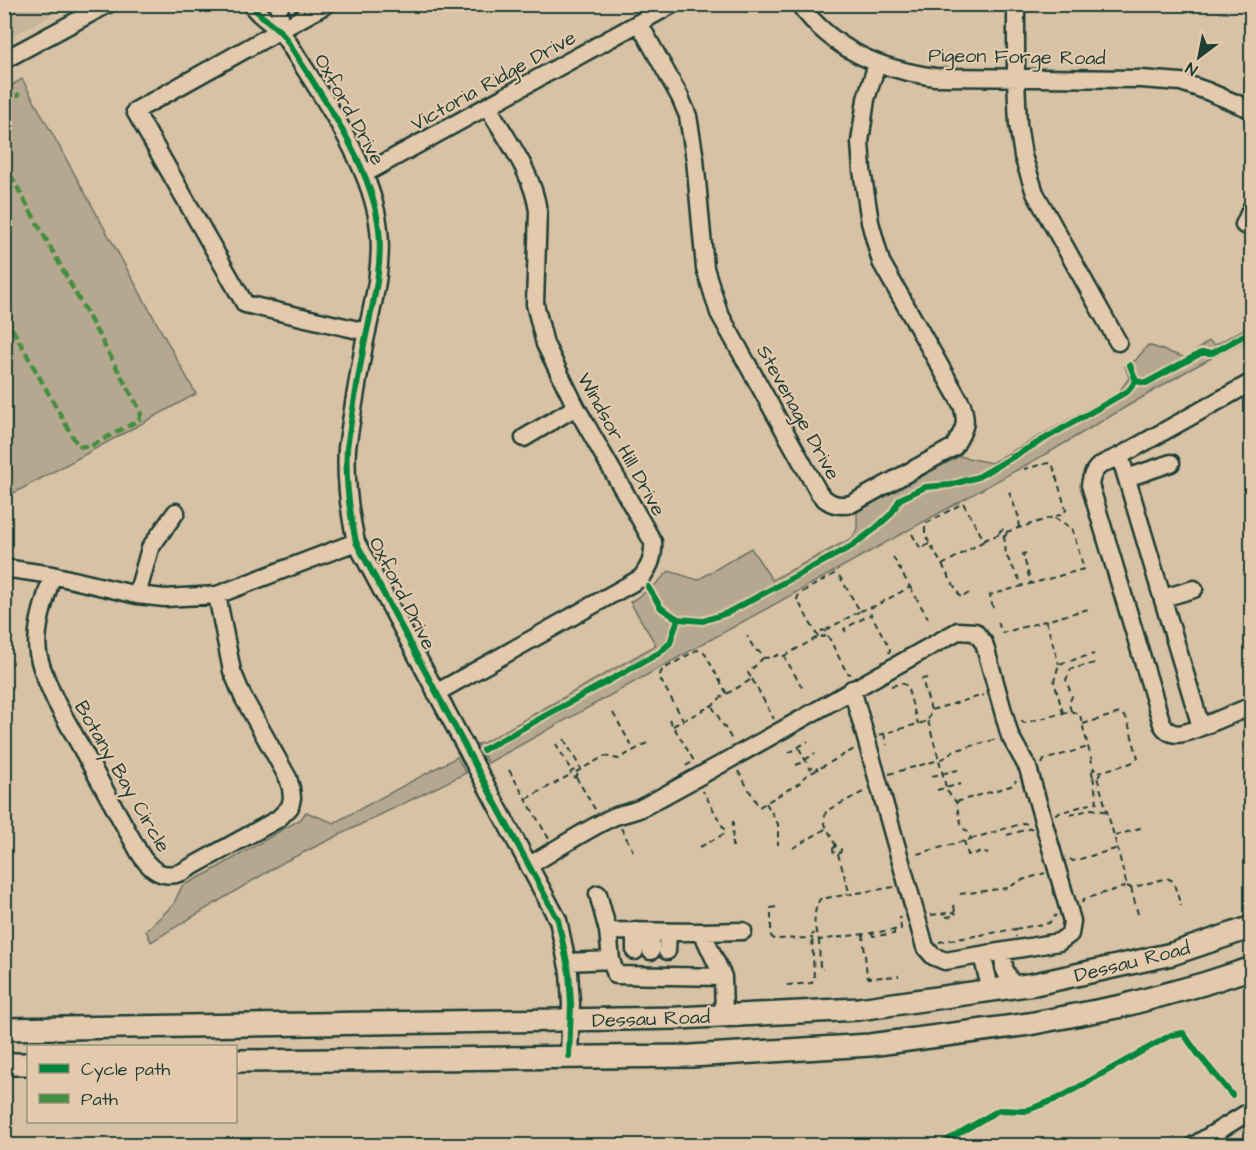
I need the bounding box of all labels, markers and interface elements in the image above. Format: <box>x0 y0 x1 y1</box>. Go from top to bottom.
street label: Victoria Ridge Drive <box>406 24 582 139</box>
north arrow <box>1169 27 1229 87</box>
street label: Pigeon Forge Road <box>928 41 1106 74</box>
street label: Oxford Drive <box>307 49 391 170</box>
text: N <box>1181 57 1202 81</box>
street label: Stevenage Drive <box>749 340 847 486</box>
street label: Windsor Hill Drive <box>570 368 672 521</box>
street label: Oxford Drive <box>362 532 443 655</box>
street label: Botany Bay Circle <box>66 695 177 858</box>
street label: Dessau Road <box>1072 934 1193 990</box>
street label: Dessau Road <box>592 1003 711 1035</box>
legend <box>27 1045 237 1123</box>
text: Cycle path <box>81 1057 170 1083</box>
text: Path <box>81 1087 118 1112</box>

